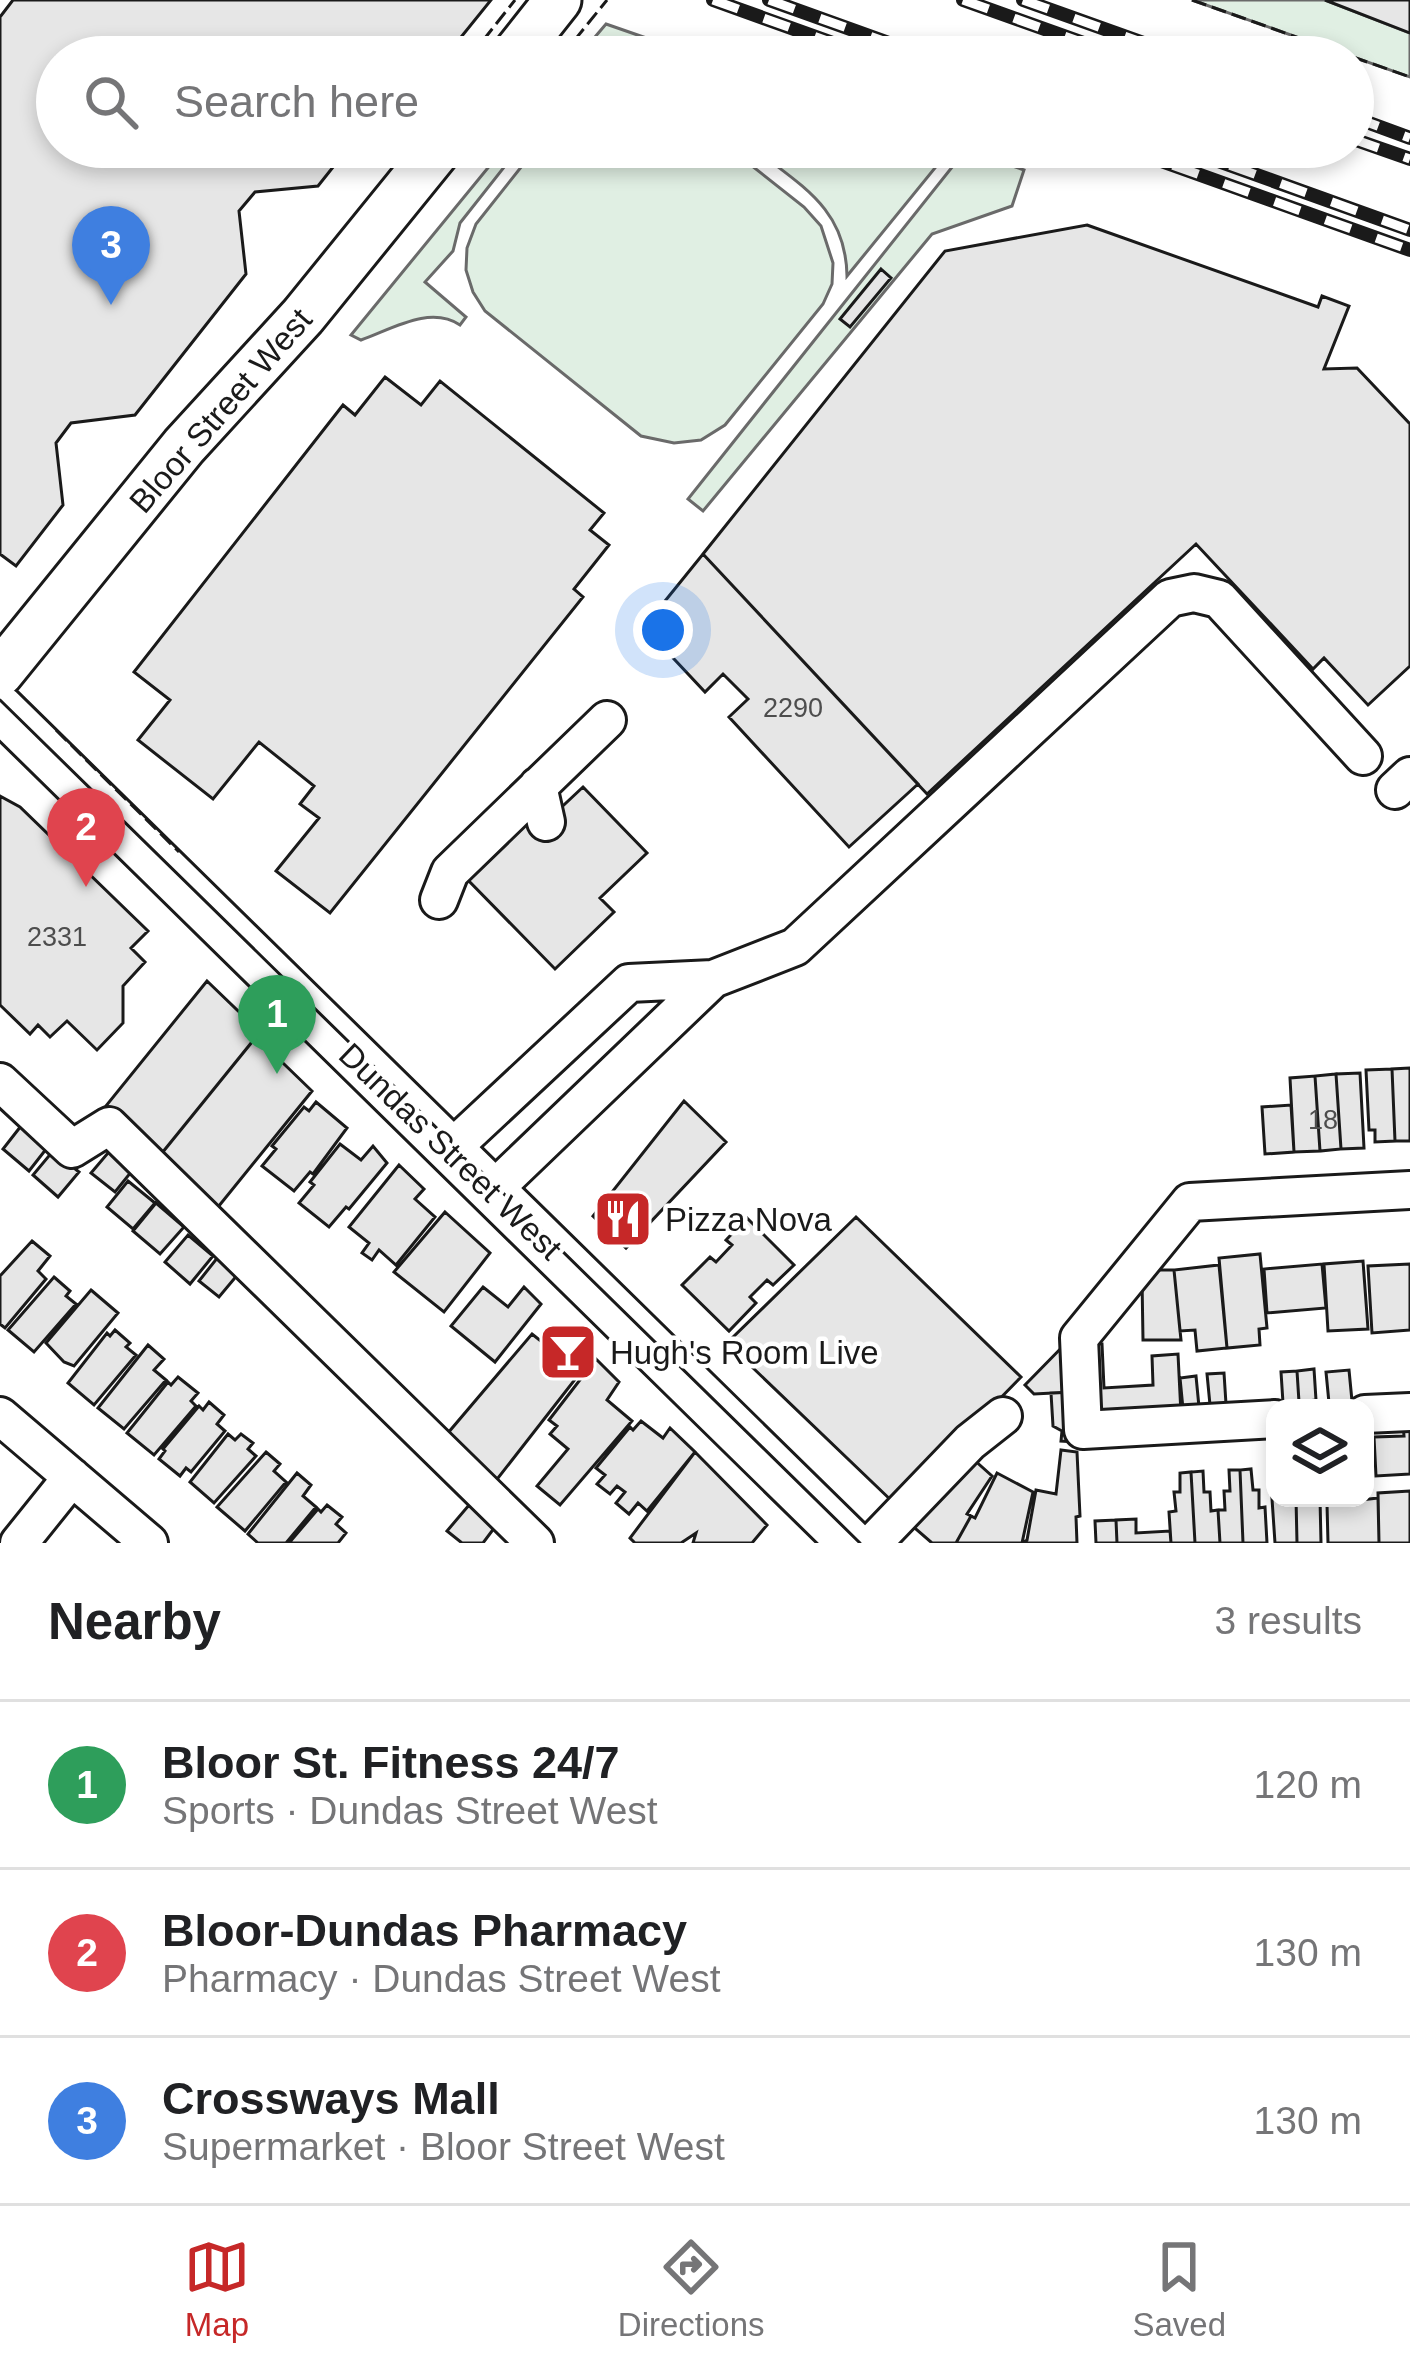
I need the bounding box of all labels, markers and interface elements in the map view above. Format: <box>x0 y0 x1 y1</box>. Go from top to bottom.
search box <box>36 36 1374 168</box>
icon: search <box>78 69 144 135</box>
text: Search here <box>174 76 419 127</box>
pin: 3 <box>72 206 150 305</box>
street label: Bloor Street West <box>122 301 319 520</box>
your location <box>633 600 693 660</box>
house number: 2290 <box>763 693 823 723</box>
pin: 2 <box>47 788 125 887</box>
house number: 2331 <box>27 922 87 952</box>
pin: 1 <box>238 975 316 1074</box>
street label: Dundas Street West <box>332 1036 569 1267</box>
house number: 18 <box>1308 1105 1338 1135</box>
restaurant icon: Pizza Nova <box>592 1188 654 1250</box>
place label: Pizza Nova <box>665 1201 833 1238</box>
bar icon: Hugh's Room Live <box>537 1321 599 1383</box>
place label: Hugh's Room Live <box>610 1334 879 1371</box>
map controls <box>1266 1399 1374 1507</box>
button: layers <box>1266 1399 1374 1507</box>
text: Nearby <box>48 1593 221 1650</box>
text: 3 results <box>1215 1599 1362 1642</box>
text: Bloor St. Fitness 24/7 <box>162 1737 620 1788</box>
text: 1 <box>76 1763 98 1806</box>
text: 120 m <box>1254 1763 1362 1806</box>
text: Sports · Dundas Street West <box>162 1789 658 1832</box>
text: Bloor-Dundas Pharmacy <box>162 1905 687 1956</box>
text: 2 <box>76 1931 98 1974</box>
text: 130 m <box>1254 1931 1362 1974</box>
text: Pharmacy · Dundas Street West <box>162 1957 721 2000</box>
text: Crossways Mall <box>162 2073 500 2124</box>
text: 3 <box>76 2099 98 2142</box>
text: 130 m <box>1254 2099 1362 2142</box>
text: Supermarket · Bloor Street West <box>162 2125 725 2168</box>
tab: Map <box>184 2234 250 2344</box>
tab: Directions <box>618 2234 765 2344</box>
tab: Saved <box>1132 2234 1226 2344</box>

